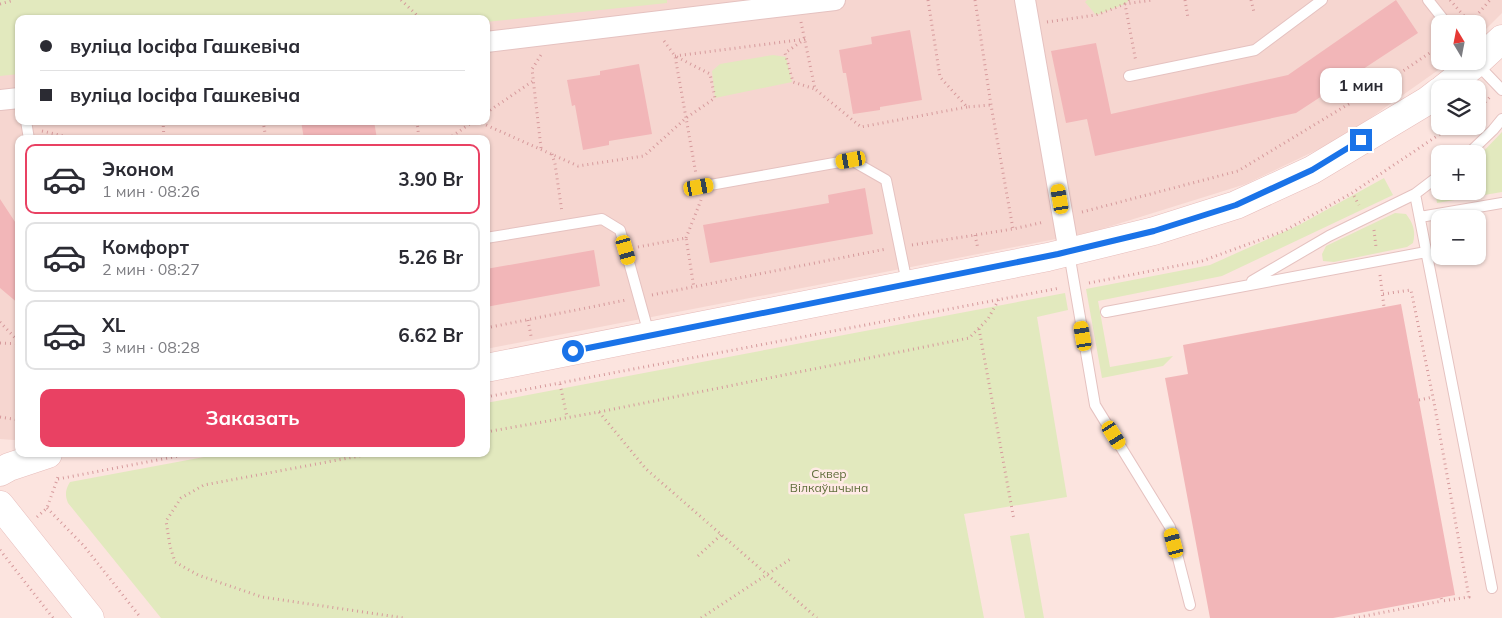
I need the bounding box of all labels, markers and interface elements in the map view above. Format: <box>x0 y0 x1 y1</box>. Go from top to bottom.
north arrow <box>1431 15 1486 70</box>
map controls <box>1431 15 1486 265</box>
text: вуліца Іосіфа Гашкевіча <box>70 34 300 58</box>
callout: 1 мин <box>1320 68 1402 102</box>
text: 1 мин <box>1339 75 1383 95</box>
button: layers <box>1431 80 1486 135</box>
text: вуліца Іосіфа Гашкевіча <box>70 83 300 107</box>
route end <box>1350 129 1372 151</box>
button: + <box>1431 145 1486 200</box>
car <box>834 150 867 170</box>
icon: car <box>42 157 87 202</box>
text: Эконом <box>102 157 174 181</box>
text: 3.90 Br <box>398 167 463 191</box>
car <box>682 177 715 197</box>
text: 1 мин · 08:26 <box>102 181 200 201</box>
car <box>1050 183 1069 215</box>
button: − <box>1431 210 1486 265</box>
car <box>614 234 637 266</box>
icon: car <box>42 235 87 280</box>
text: Комфорт <box>102 235 189 259</box>
text: 5.26 Br <box>398 245 463 269</box>
text: 2 мин · 08:27 <box>102 259 200 279</box>
icon: car <box>42 313 87 358</box>
text: XL <box>102 313 125 337</box>
car <box>1073 320 1092 352</box>
text: 6.62 Br <box>398 323 463 347</box>
text: 3 мин · 08:28 <box>102 337 200 357</box>
route start <box>562 340 584 362</box>
button: Заказать <box>40 389 465 447</box>
car <box>1099 418 1128 452</box>
park label: Сквер Вілкаўшчына <box>790 466 868 495</box>
car <box>1162 527 1185 559</box>

